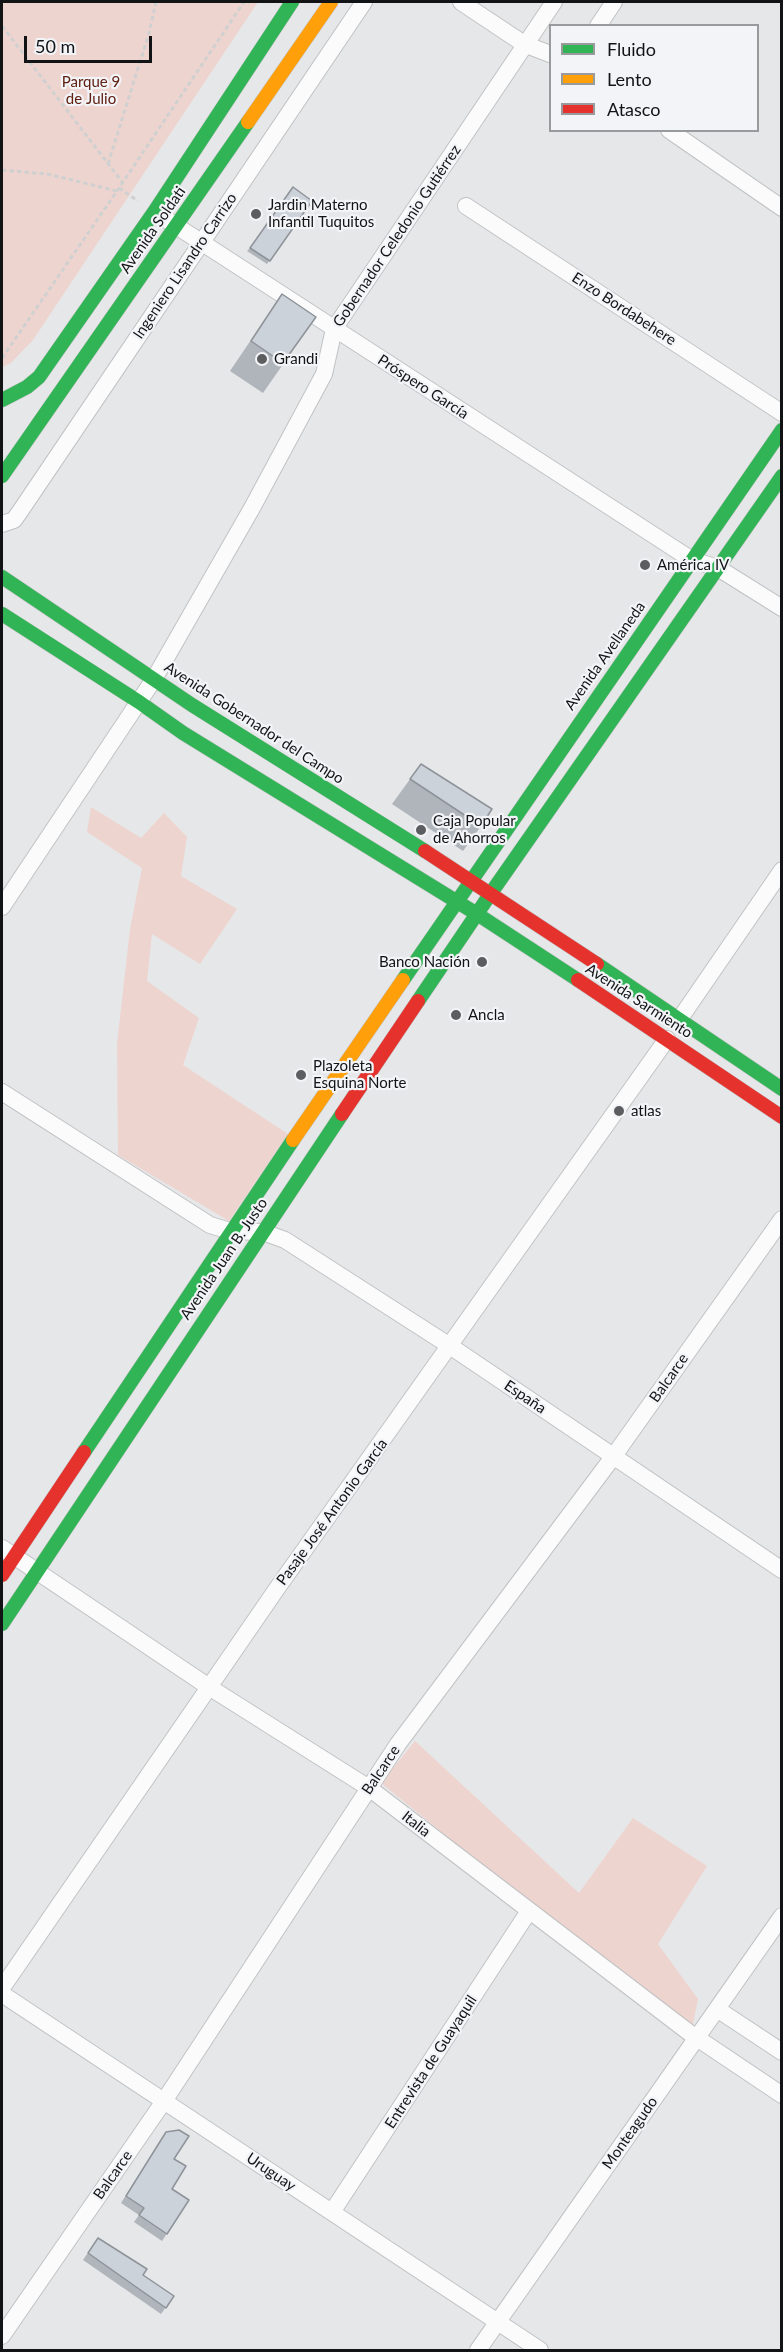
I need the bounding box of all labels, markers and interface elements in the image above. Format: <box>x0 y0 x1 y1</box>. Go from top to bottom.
scale bar <box>27 24 154 62</box>
legend <box>549 24 759 132</box>
text: 50 m <box>35 35 75 57</box>
text: Fluido <box>607 38 656 60</box>
text: Lento <box>607 68 652 90</box>
park label: Parque 9 de Julio <box>62 73 120 108</box>
text: Atasco <box>607 98 660 120</box>
street label: Gobernador Celedonio Gutiérrez <box>329 142 465 330</box>
street label: Avenida Soldati <box>116 183 190 277</box>
street label: Ingeniero Lisandro Carrizo <box>129 190 241 342</box>
place label: Jardin Materno Infantil Tuquitos <box>268 196 374 231</box>
marker: Jardin Materno Infantil Tuquitos <box>249 207 263 221</box>
street label: Enzo Bordabehere <box>569 269 679 349</box>
place label: Grandi <box>274 350 318 368</box>
street label: Próspero García <box>374 351 472 423</box>
marker: Grandi <box>255 352 269 366</box>
place label: América IV <box>657 556 729 574</box>
marker: América IV <box>638 558 652 572</box>
street label: Avenida Avellaneda <box>561 598 649 714</box>
street label: Avenida Gobernador del Campo <box>161 658 347 788</box>
place label: Caja Popular de Ahorros <box>433 812 516 847</box>
marker: Caja Popular de Ahorros <box>414 823 428 837</box>
place label: Banco Nación <box>379 953 470 971</box>
marker: Banco Nación <box>475 955 489 969</box>
street label: Avenida Sarmiento <box>582 960 696 1042</box>
place label: Ancla <box>468 1006 505 1024</box>
marker: Ancla <box>449 1008 463 1022</box>
place label: Plazoleta Esquina Norte <box>313 1057 407 1092</box>
marker: Plazoleta Esquina Norte <box>294 1068 308 1082</box>
place label: atlas <box>631 1102 661 1120</box>
marker: atlas <box>612 1104 626 1118</box>
street label: Avenida Juan B. Justo <box>177 1195 271 1323</box>
street label: Balcarce <box>646 1350 692 1406</box>
street label: España <box>501 1376 549 1418</box>
street label: Pasaje José Antonio García <box>273 1435 391 1589</box>
street label: Balcarce <box>358 1742 404 1798</box>
street label: Italia <box>398 1807 434 1841</box>
street label: Entrevista de Guayaquil <box>381 1992 481 2132</box>
street label: Monteagudo <box>598 2093 662 2173</box>
street label: Balcarce <box>90 2147 136 2203</box>
street label: Uruguay <box>243 2149 299 2195</box>

